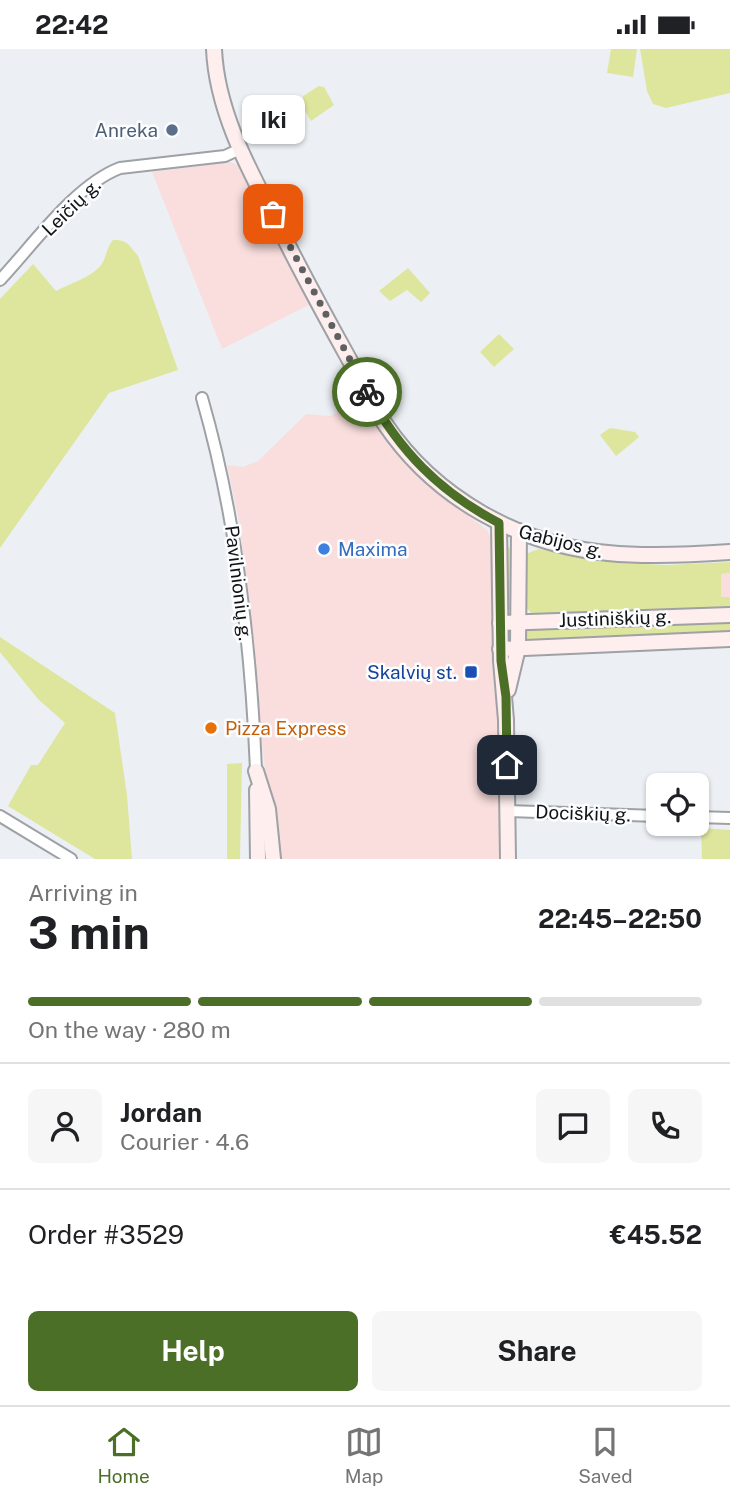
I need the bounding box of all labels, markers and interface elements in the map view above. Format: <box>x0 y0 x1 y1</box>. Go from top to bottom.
text: 22:42 <box>35 9 109 40</box>
callout: Iki <box>242 95 304 144</box>
text: Iki <box>260 106 287 133</box>
place label: Anreka <box>95 119 158 141</box>
marker: Anreka <box>164 122 180 138</box>
street label: Leičių g. <box>37 174 105 240</box>
pin <box>243 184 303 244</box>
icon: bag <box>254 195 292 233</box>
courier <box>332 357 402 427</box>
icon: bike <box>348 373 386 411</box>
street label: Gabijos g. <box>516 520 606 562</box>
street label: Pavilnionių g. <box>221 524 257 642</box>
place label: Maxima <box>338 538 408 560</box>
marker: Maxima <box>316 541 332 557</box>
street label: Justiniškių g. <box>558 605 672 631</box>
place label: Skalvių st. <box>367 661 457 683</box>
marker: Skalvių st. <box>463 664 479 680</box>
place label: Pizza Express <box>225 717 346 739</box>
marker: Pizza Express <box>203 720 219 736</box>
pin <box>477 735 537 795</box>
icon: home <box>488 746 526 784</box>
map controls <box>646 773 709 836</box>
button: locate <box>646 773 709 836</box>
street label: Dociškių g. <box>535 800 631 826</box>
text: Arriving in <box>28 879 138 906</box>
text: 22:45–22:50 <box>538 903 702 934</box>
text: 3 min <box>28 905 150 959</box>
text: On the way · 280 m <box>28 1016 231 1043</box>
button: person <box>28 1089 102 1163</box>
button: chat <box>536 1089 610 1163</box>
button: phone <box>628 1089 702 1163</box>
text: Jordan <box>120 1097 202 1128</box>
text: Courier · 4.6 <box>120 1128 249 1155</box>
text: Order #3529 <box>28 1219 184 1250</box>
text: €45.52 <box>610 1219 702 1250</box>
button: Help <box>28 1311 358 1391</box>
button: Share <box>372 1311 702 1391</box>
tab: Home <box>97 1423 150 1487</box>
tab: Map <box>345 1423 383 1487</box>
tab: Saved <box>578 1423 633 1487</box>

